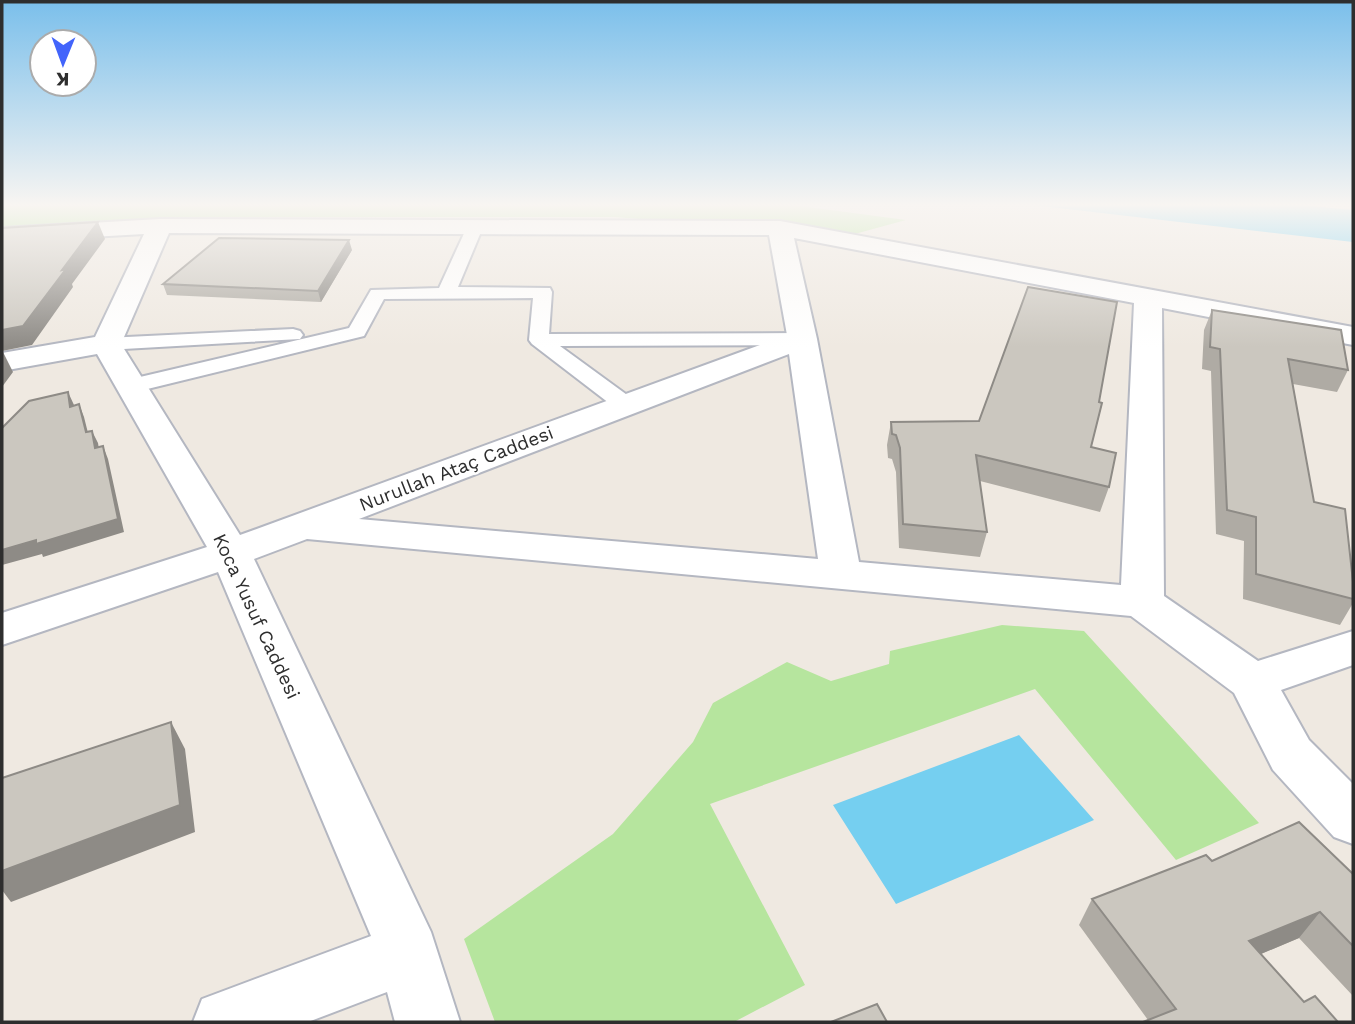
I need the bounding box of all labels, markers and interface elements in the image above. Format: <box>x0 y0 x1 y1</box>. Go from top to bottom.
north arrow <box>28 28 98 98</box>
text: K <box>56 68 69 91</box>
street label: Nurullah Ataç Caddesi <box>356 421 557 516</box>
street label: Koca Yusuf Caddesi <box>208 530 305 703</box>

